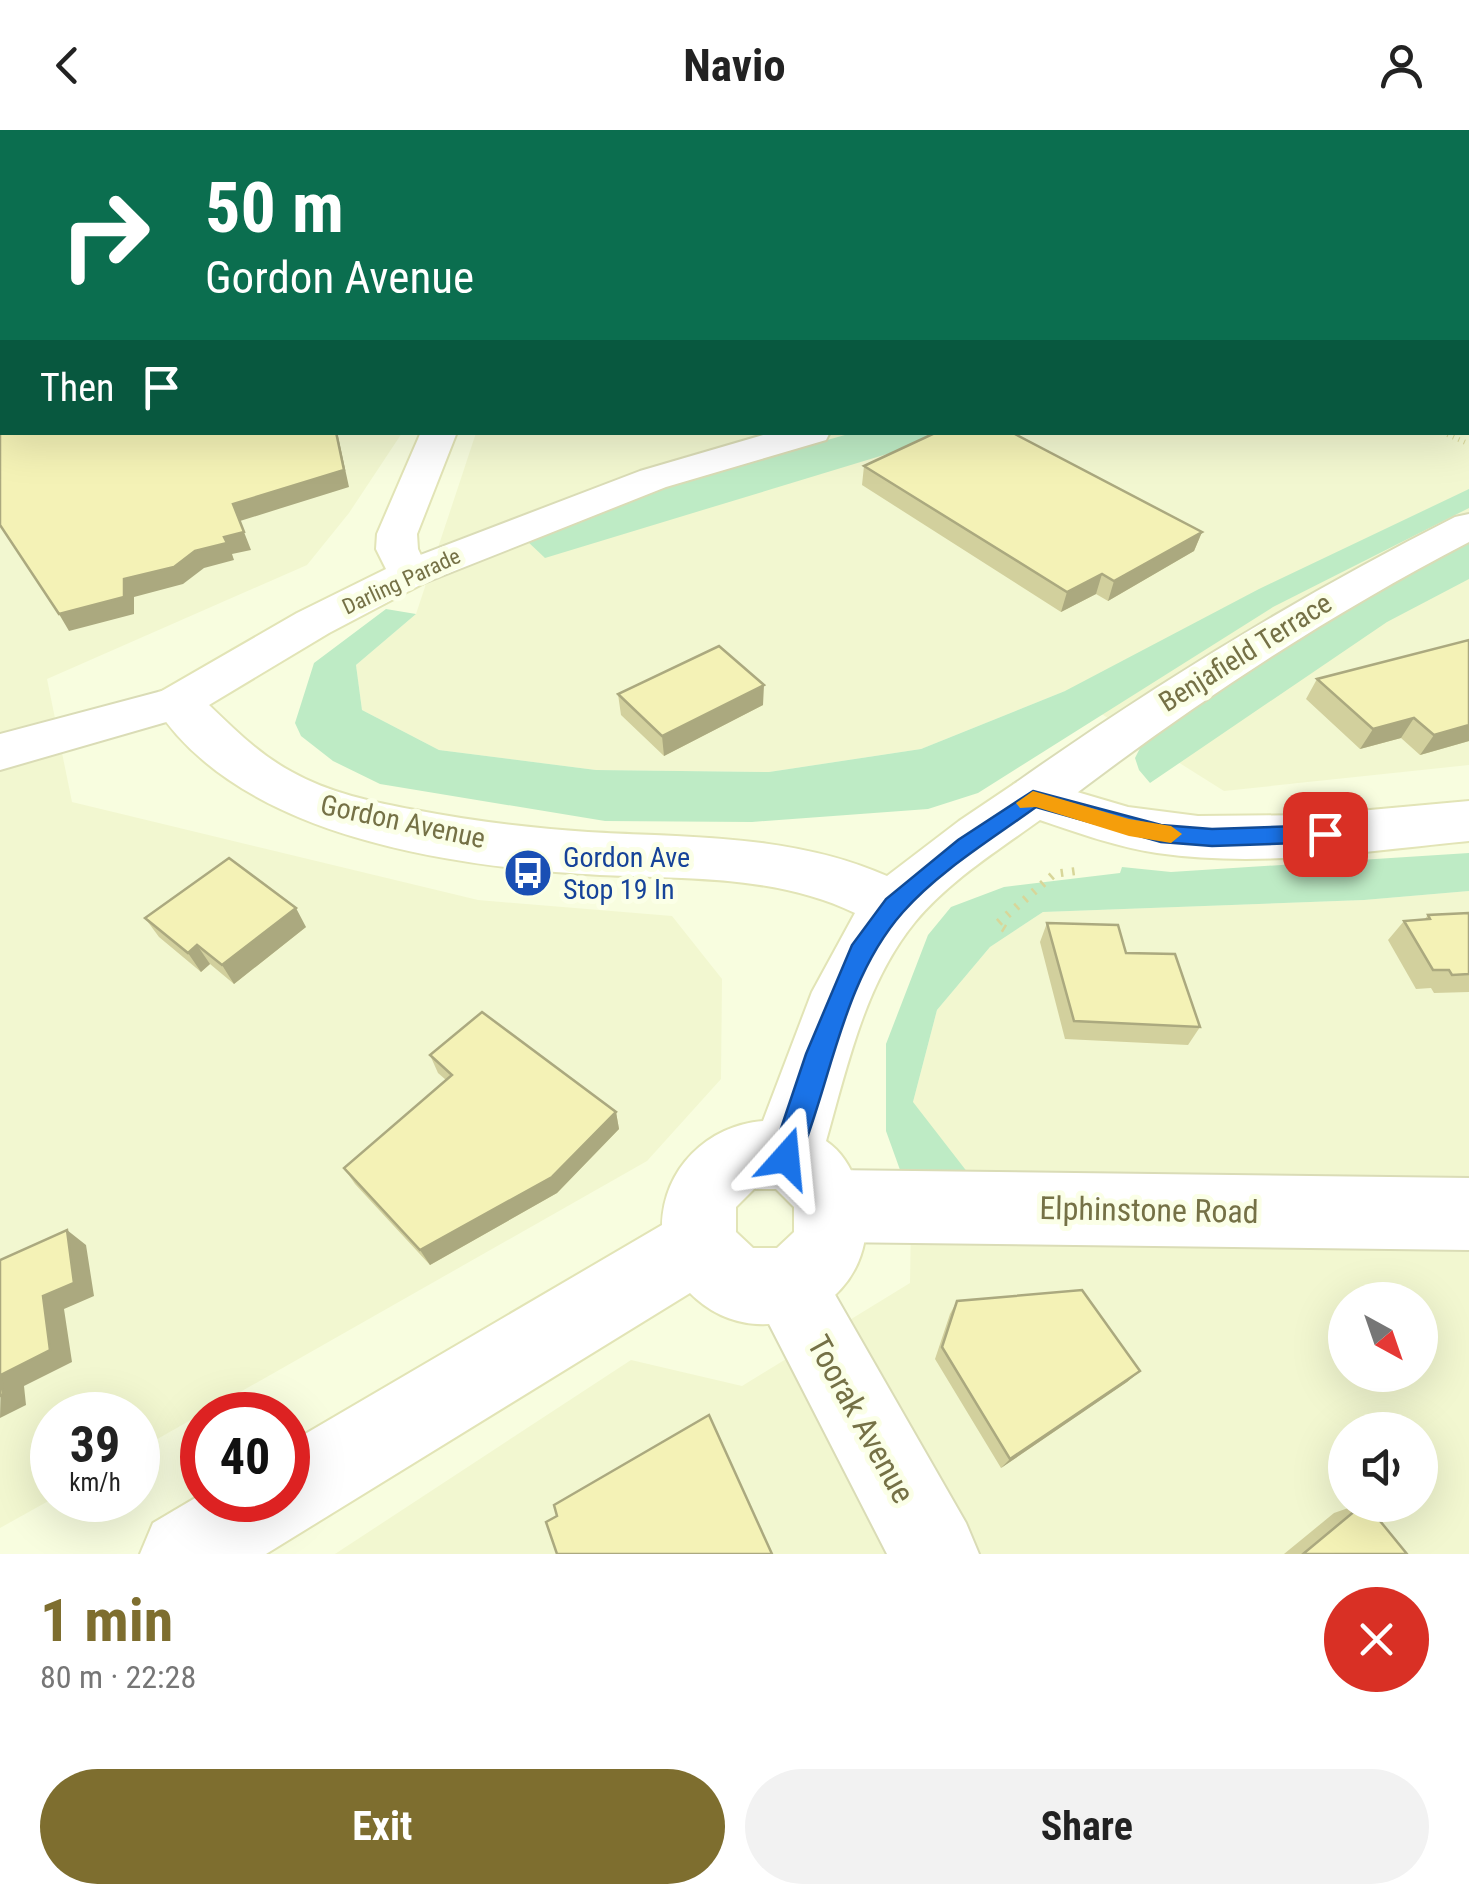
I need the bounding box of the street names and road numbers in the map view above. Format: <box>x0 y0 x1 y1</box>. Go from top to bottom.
street label: Darling Parade <box>338 543 464 620</box>
street label: Benjafield Terrace <box>1153 586 1338 719</box>
street label: Gordon Avenue <box>318 788 488 855</box>
street label: Elphinstone Road <box>1039 1189 1259 1231</box>
street label: Toorak Avenue <box>799 1329 923 1509</box>

